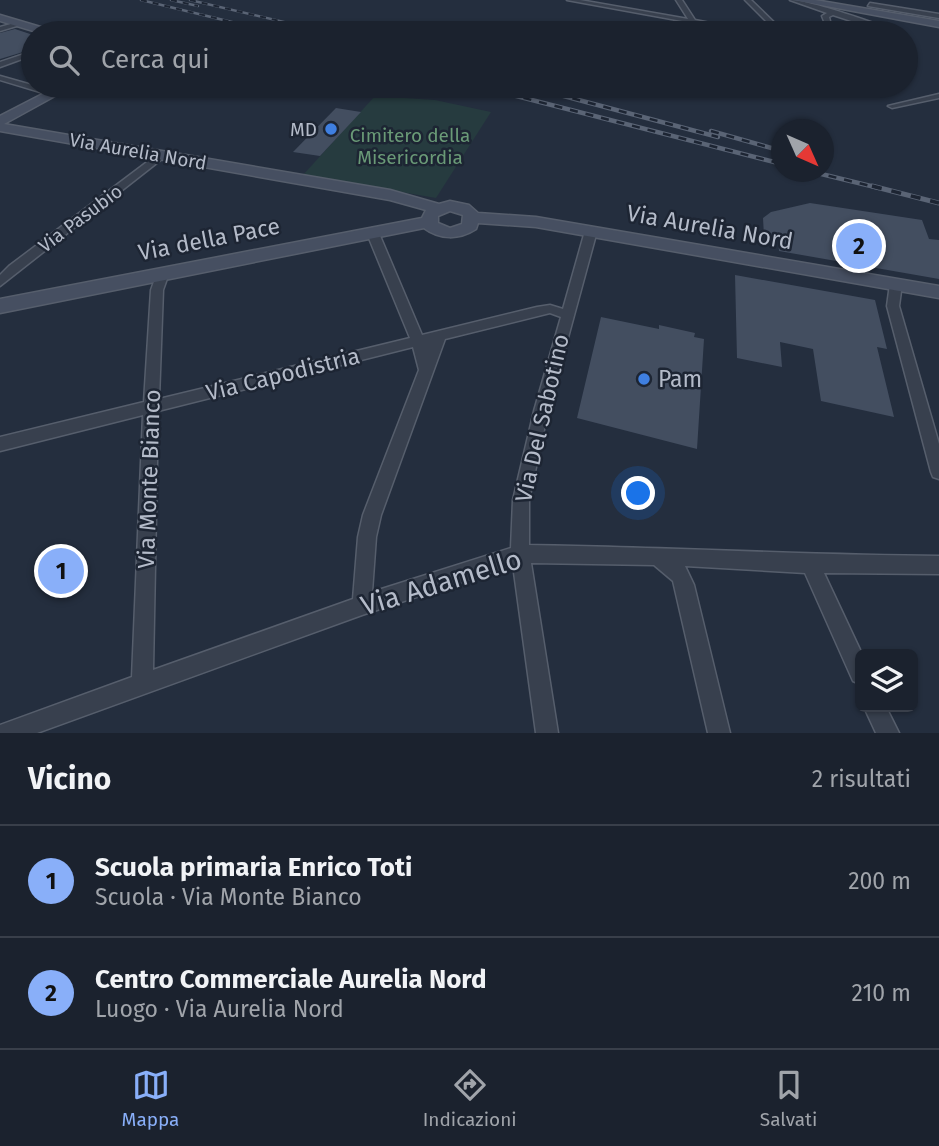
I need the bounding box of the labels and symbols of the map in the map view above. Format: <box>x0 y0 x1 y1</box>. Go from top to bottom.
place label: MD <box>290 118 317 141</box>
north arrow <box>771 119 834 182</box>
marker: MD <box>323 121 339 137</box>
park label: Cimitero della Misericordia <box>350 124 470 169</box>
street label: Via Aurelia Nord <box>68 128 208 175</box>
street label: Via Pasubio <box>34 179 127 257</box>
street label: Via Aurelia Nord <box>625 199 795 255</box>
street label: Via della Pace <box>136 212 282 266</box>
pin: 2 <box>836 220 882 272</box>
street label: Via Del Sabotino <box>509 331 575 505</box>
street label: Via Capodistria <box>203 341 363 407</box>
place label: Pam <box>658 365 702 393</box>
marker: Pam <box>636 371 652 387</box>
street label: Via Monte Bianco <box>132 389 166 569</box>
your location <box>621 476 655 510</box>
street label: Via Adamello <box>357 542 525 623</box>
pin: 1 <box>38 545 84 597</box>

